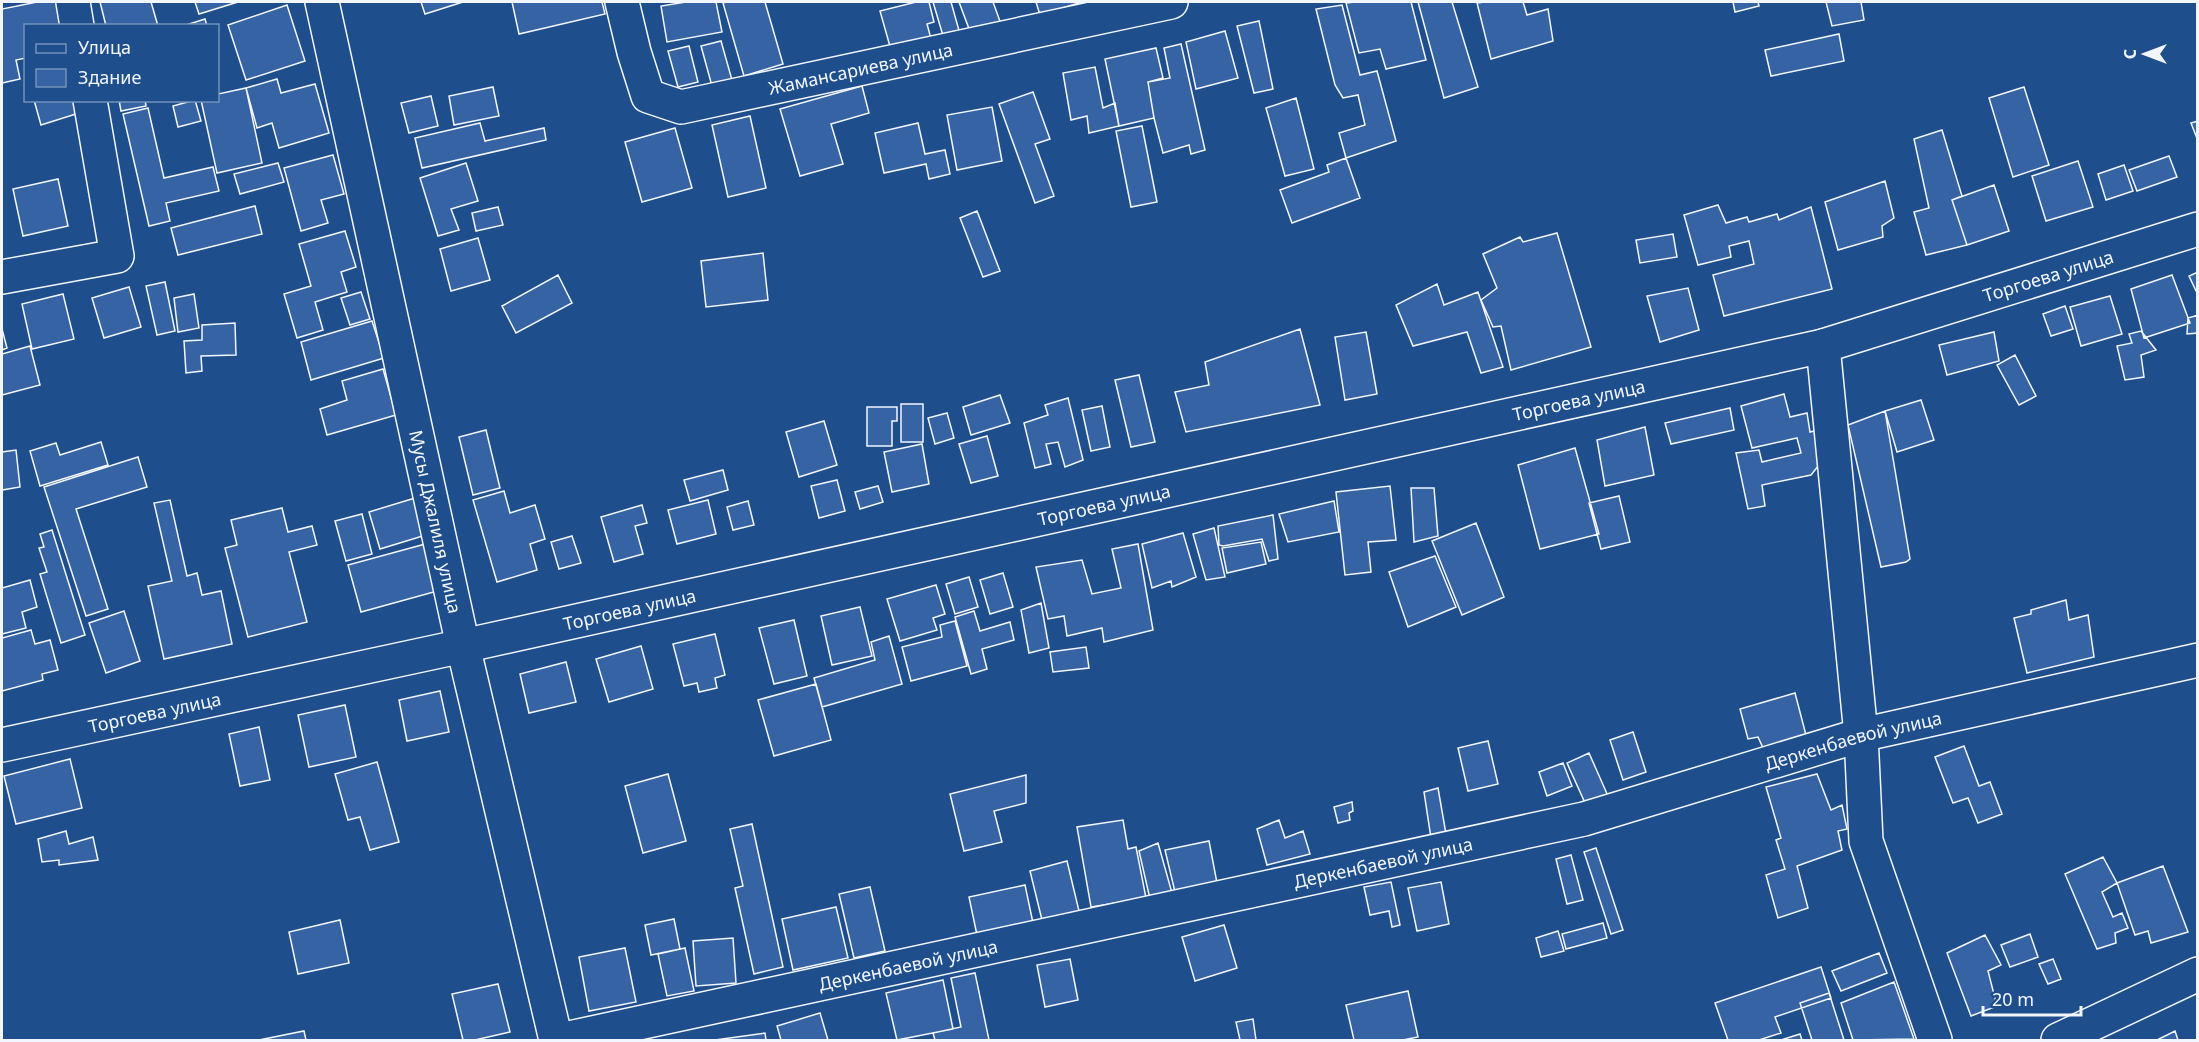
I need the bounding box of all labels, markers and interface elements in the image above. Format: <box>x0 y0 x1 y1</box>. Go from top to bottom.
legend <box>24 24 219 102</box>
north arrow <box>2115 24 2175 84</box>
text: Улица <box>78 35 131 59</box>
street label: Жамансариева улица <box>766 37 955 100</box>
text: С <box>2119 49 2141 59</box>
text: Здание <box>78 65 142 89</box>
street label: Торгоева улица <box>1980 244 2116 307</box>
street label: Торгоева улица <box>1510 374 1647 426</box>
street label: Мусы Джалиля улица <box>404 428 468 616</box>
street label: Торгоева улица <box>1035 478 1173 531</box>
street label: Торгоева улица <box>561 583 698 636</box>
street label: Торгоева улица <box>86 686 223 738</box>
street label: Деркенбаевой улица <box>1761 705 1944 776</box>
street label: Деркенбаевой улица <box>1291 831 1475 893</box>
street label: Деркенбаевой улица <box>816 934 1000 996</box>
scale bar <box>1983 979 2080 1017</box>
text: 20 m <box>1992 987 2034 1011</box>

